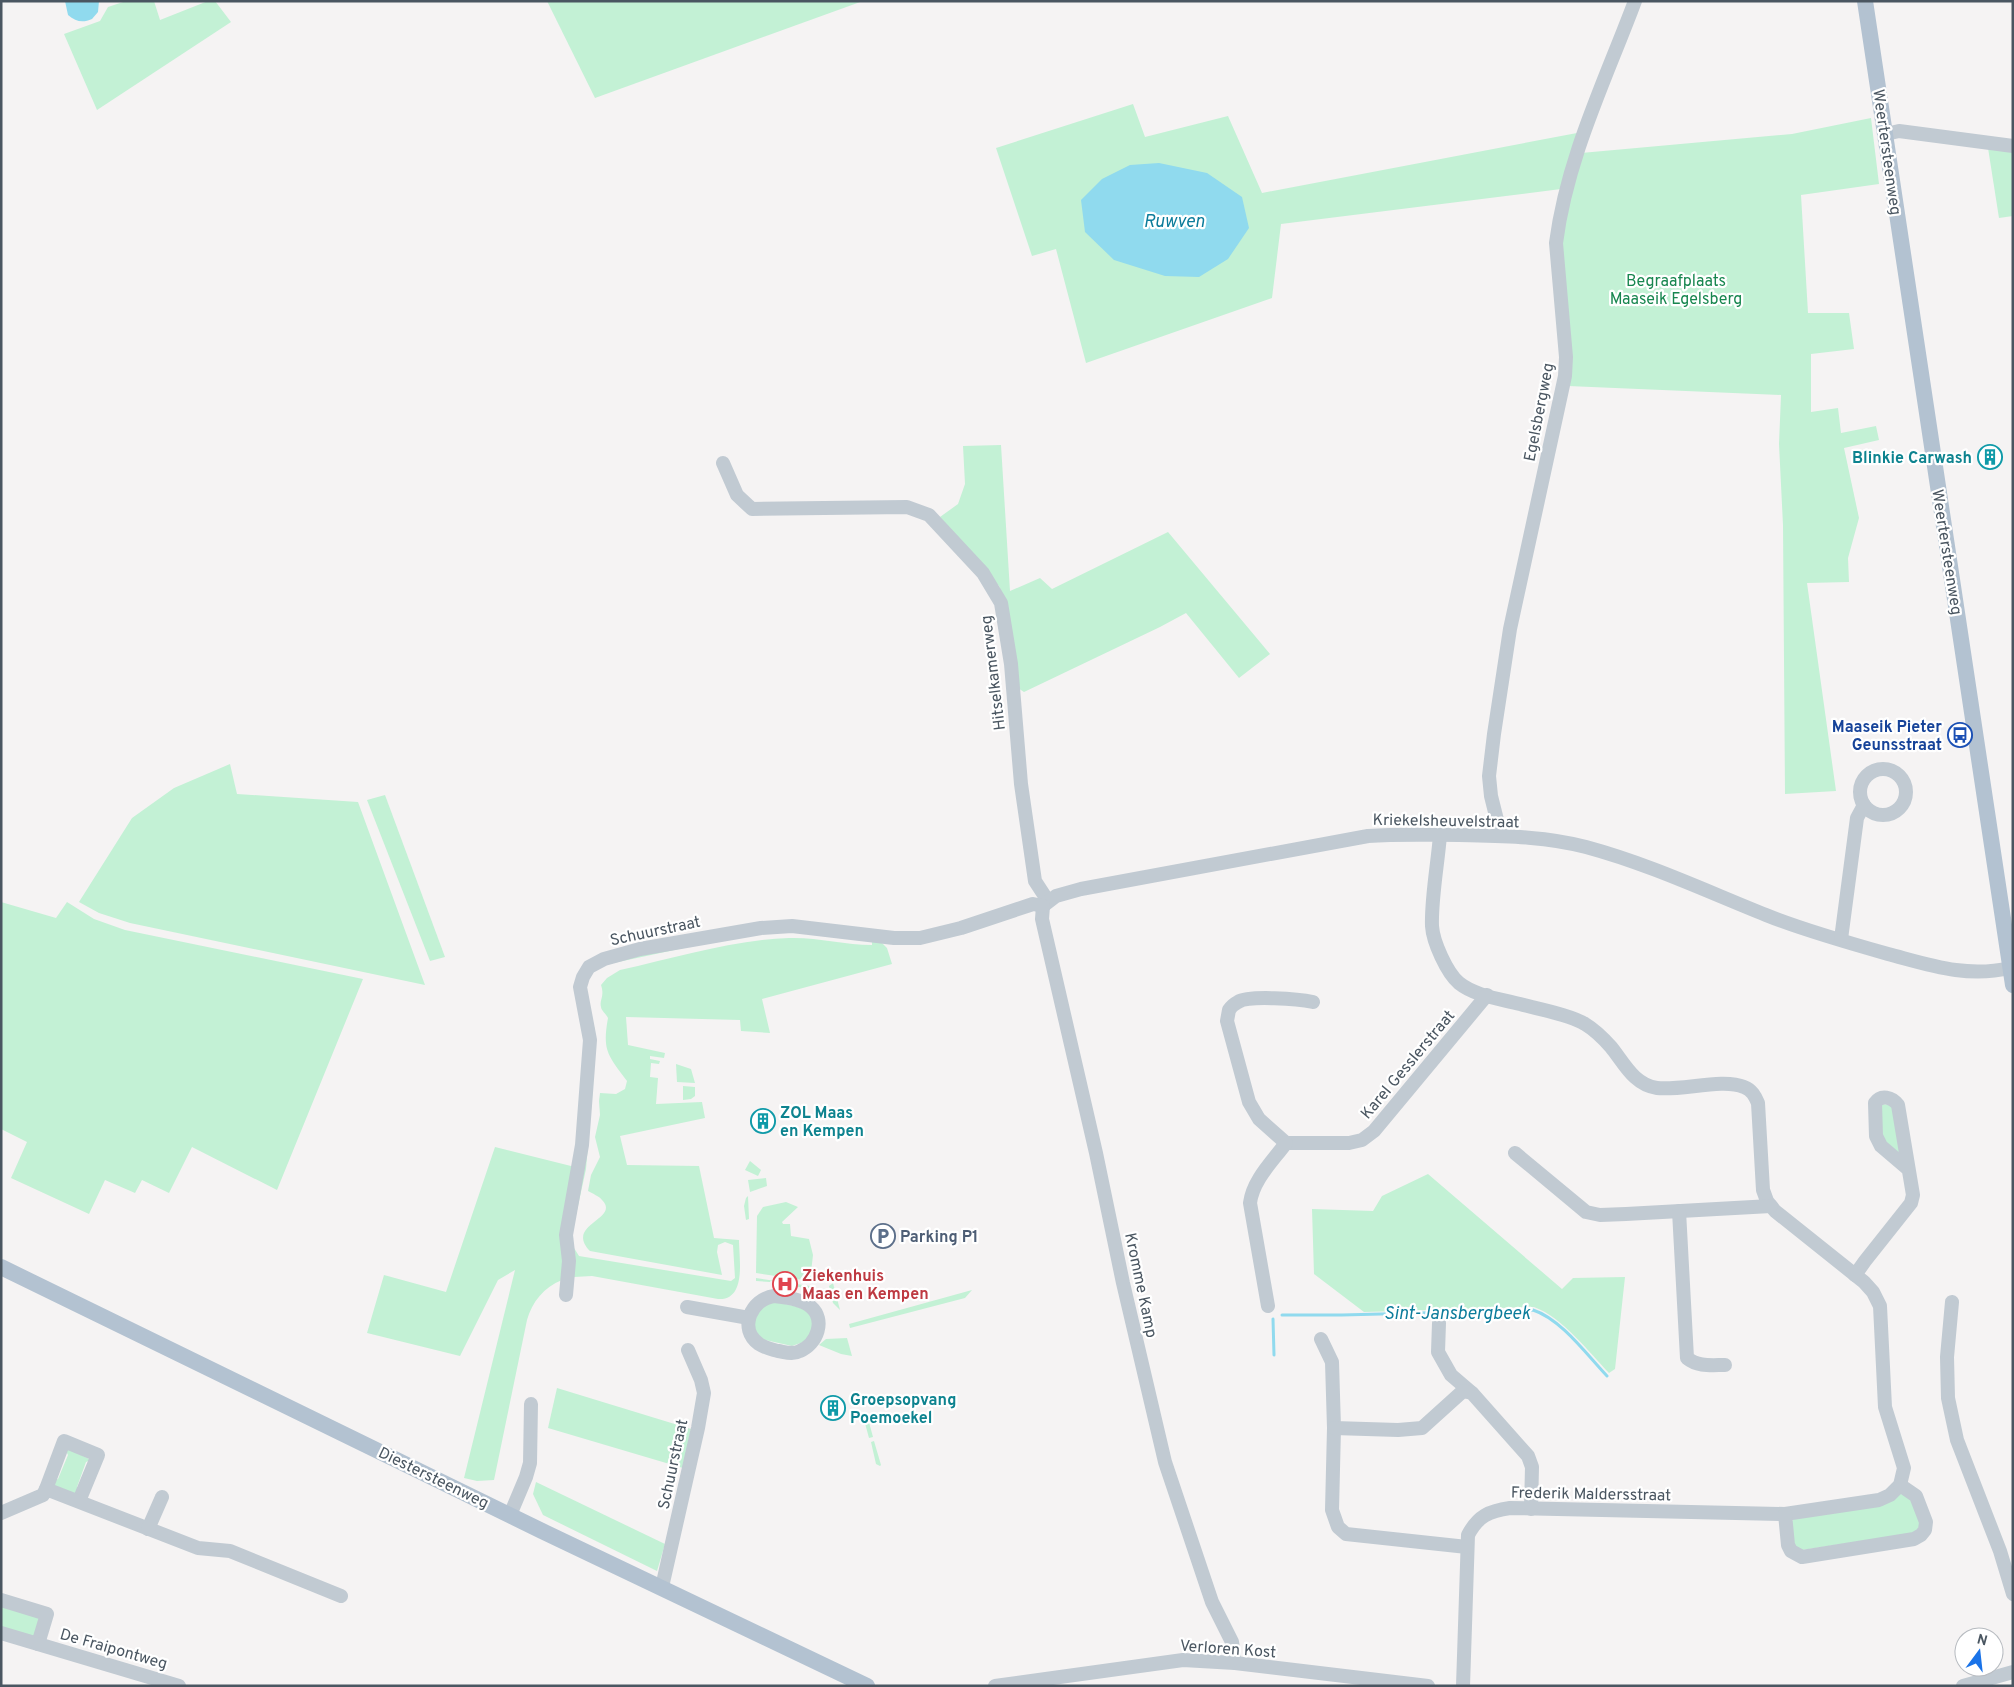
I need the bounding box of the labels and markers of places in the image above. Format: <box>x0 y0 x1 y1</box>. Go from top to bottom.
building icon: Blinkie Carwash <box>1977 444 2003 470</box>
place label: Blinkie Carwash <box>1852 449 1972 469</box>
place label: Maaseik Pieter Geunsstraat <box>1832 718 1942 756</box>
bus stop icon: Maaseik Pieter Geunsstraat <box>1947 722 1973 748</box>
place label: ZOL Maas en Kempen <box>780 1104 864 1142</box>
building icon: ZOL Maas en Kempen <box>750 1108 776 1134</box>
parking icon: Parking P1 <box>870 1223 896 1249</box>
place label: Parking P1 <box>900 1228 978 1248</box>
place label: Ziekenhuis Maas en Kempen <box>802 1267 929 1305</box>
hospital icon: Ziekenhuis Maas en Kempen <box>772 1271 798 1297</box>
place label: Groepsopvang Poemoekel <box>850 1391 956 1429</box>
building icon: Groepsopvang Poemoekel <box>820 1395 846 1421</box>

